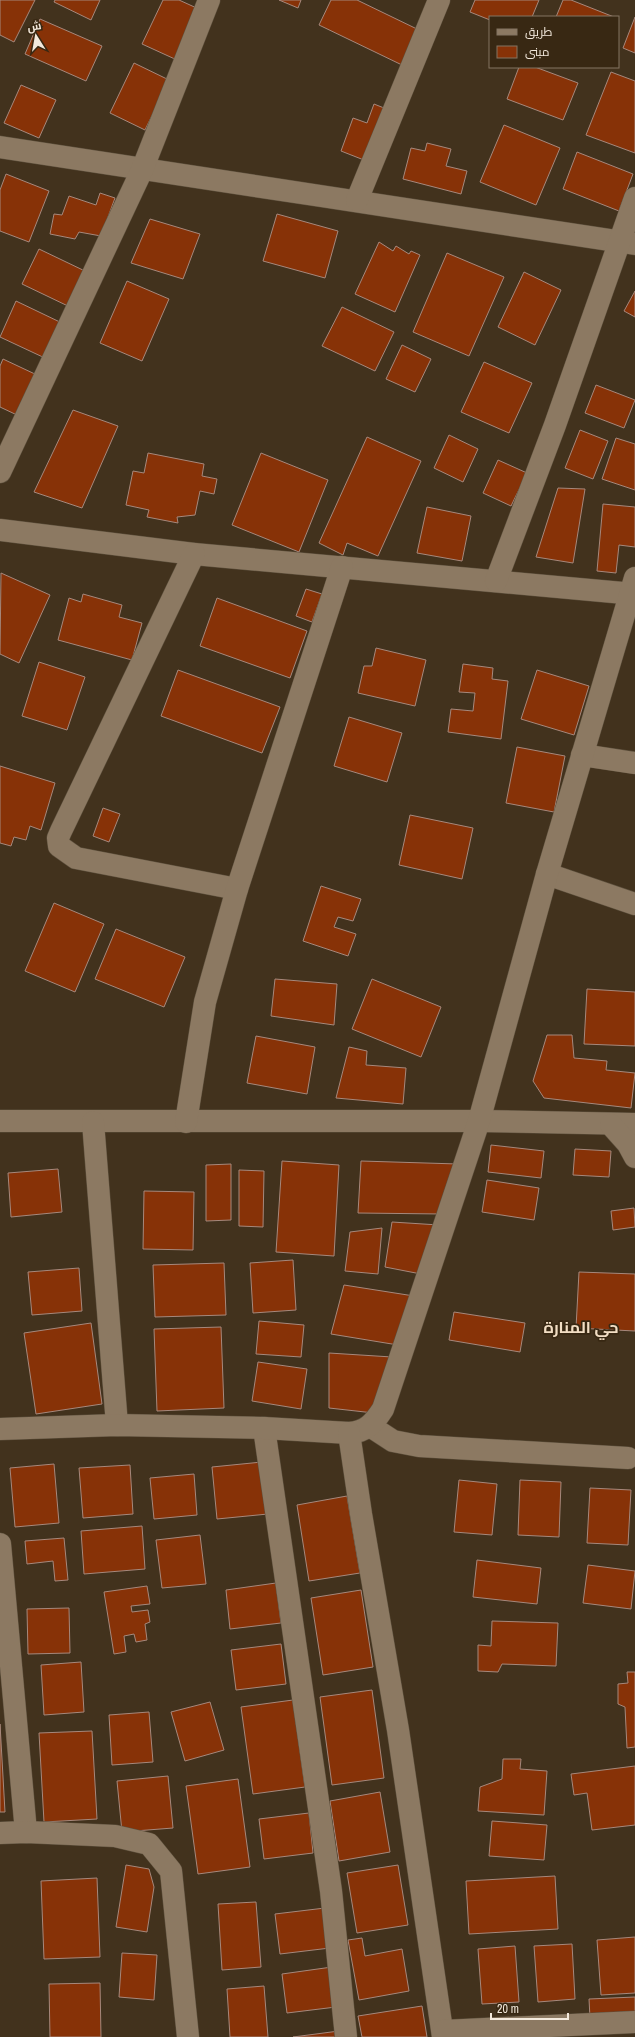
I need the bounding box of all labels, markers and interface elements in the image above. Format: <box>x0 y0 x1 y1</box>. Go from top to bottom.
north arrow <box>16 16 56 56</box>
legend <box>489 16 619 68</box>
text: ش <box>26 18 42 34</box>
text: طريق <box>525 24 553 40</box>
text: مبنى <box>525 44 550 60</box>
district label: حي المنارة <box>543 1316 619 1340</box>
scale bar <box>491 1995 568 2021</box>
text: 20 m <box>497 2001 519 2017</box>

